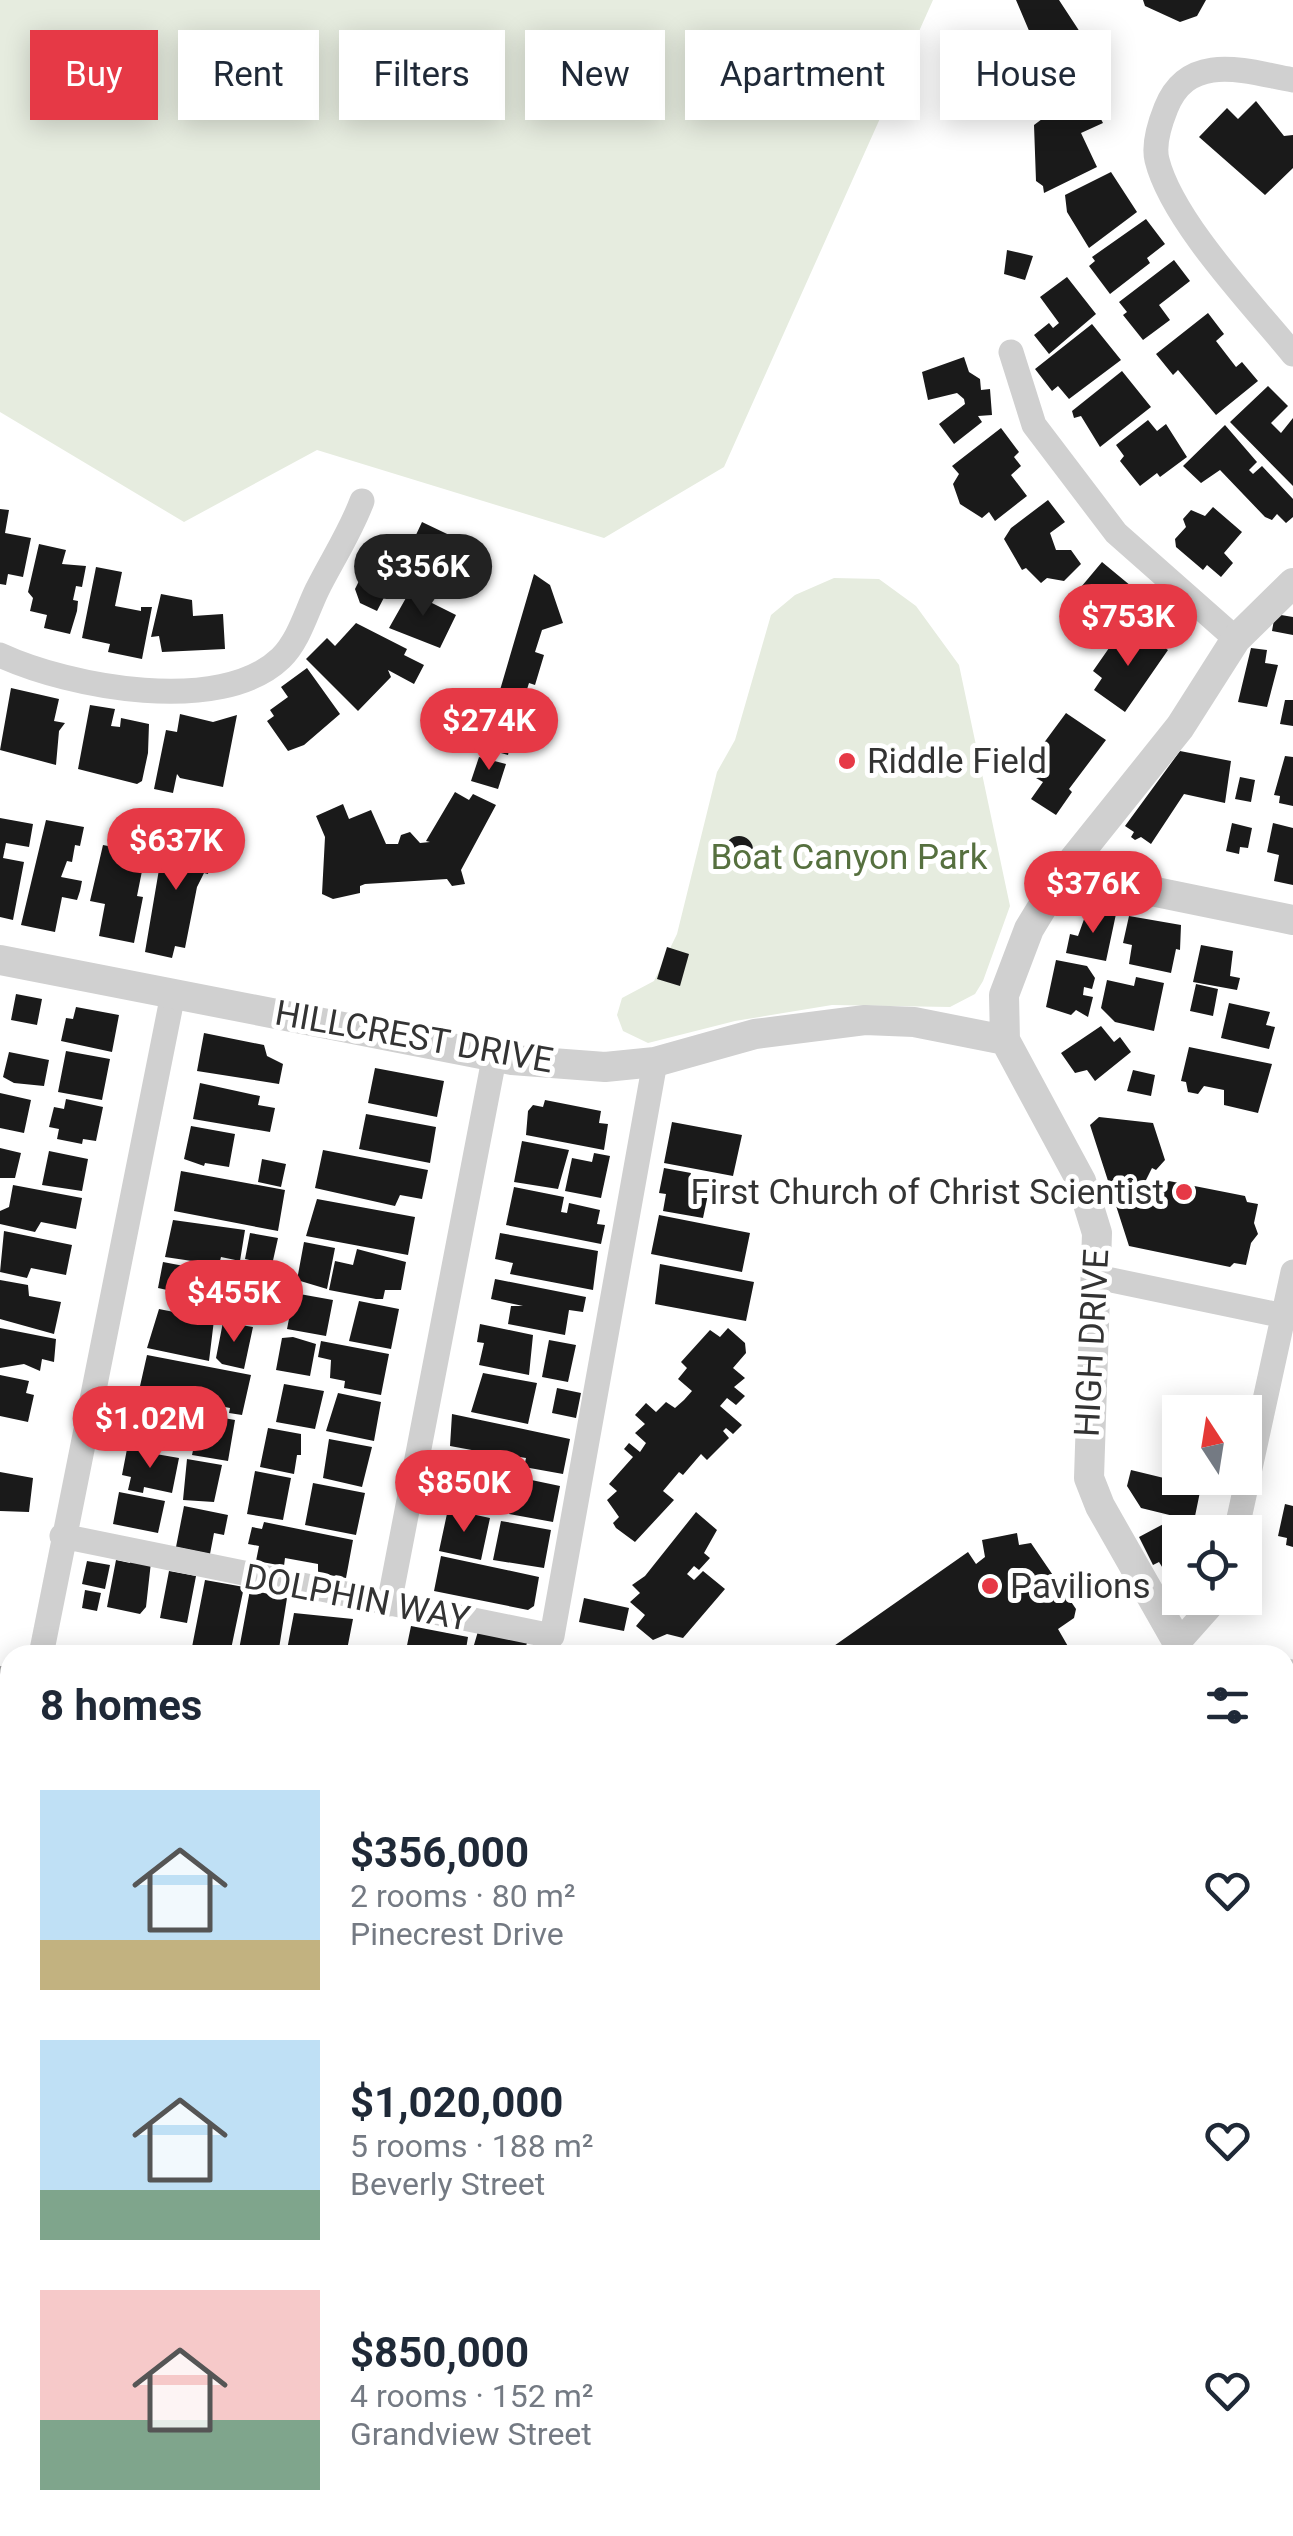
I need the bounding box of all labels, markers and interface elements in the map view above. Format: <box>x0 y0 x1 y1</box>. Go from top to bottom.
chip: Buy <box>30 30 158 120</box>
chip: Rent <box>178 30 319 120</box>
chip: Filters <box>339 30 505 120</box>
chip: New <box>525 30 665 120</box>
chip: Apartment <box>685 30 920 120</box>
chip: House <box>940 30 1111 120</box>
pin: $356K <box>353 534 493 619</box>
text: $356K <box>376 547 470 585</box>
pin: $753K <box>1058 584 1198 669</box>
text: $753K <box>1081 597 1175 635</box>
pin: $274K <box>419 688 559 773</box>
text: $274K <box>442 701 536 739</box>
place label: Riddle Field <box>867 741 1047 782</box>
marker: Riddle Field <box>836 750 858 772</box>
pin: $637K <box>106 808 246 893</box>
text: $637K <box>129 821 223 859</box>
park label: Boat Canyon Park <box>711 837 988 878</box>
pin: $376K <box>1023 851 1163 936</box>
text: $376K <box>1046 864 1140 902</box>
street label: HILLCREST DRIVE <box>272 992 556 1082</box>
place label: First Church of Christ Scientist <box>691 1172 1164 1213</box>
marker: First Church of Christ Scientist <box>1173 1181 1195 1203</box>
street label: HIGH DRIVE <box>1067 1248 1117 1438</box>
pin: $455K <box>164 1260 304 1345</box>
text: $455K <box>187 1273 281 1311</box>
pin: $1.02M <box>69 1386 231 1471</box>
north arrow <box>1162 1395 1262 1495</box>
map controls <box>1162 1395 1262 1615</box>
text: $1.02M <box>95 1399 205 1437</box>
pin: $850K <box>394 1450 534 1535</box>
text: $850K <box>417 1463 511 1501</box>
button: locate <box>1162 1515 1262 1615</box>
street label: DOLPHIN WAY <box>241 1556 473 1640</box>
place label: Pavilions <box>1010 1566 1151 1607</box>
marker: Pavilions <box>979 1575 1001 1597</box>
icon: filters <box>1200 1678 1255 1733</box>
text: 8 homes <box>40 1681 202 1730</box>
text: $356,000 <box>350 1828 529 1877</box>
icon: home <box>120 1830 240 1950</box>
icon: heart <box>1200 1863 1255 1918</box>
text: 2 rooms · 80 m² <box>350 1877 575 1915</box>
text: Pinecrest Drive <box>350 1915 564 1953</box>
text: $1,020,000 <box>350 2078 563 2127</box>
icon: home <box>120 2080 240 2200</box>
icon: heart <box>1200 2113 1255 2168</box>
text: 5 rooms · 188 m² <box>350 2127 593 2165</box>
text: Beverly Street <box>350 2165 545 2203</box>
text: $850,000 <box>350 2328 529 2377</box>
icon: home <box>120 2330 240 2450</box>
icon: heart <box>1200 2363 1255 2418</box>
text: 4 rooms · 152 m² <box>350 2377 593 2415</box>
text: Grandview Street <box>350 2415 592 2453</box>

